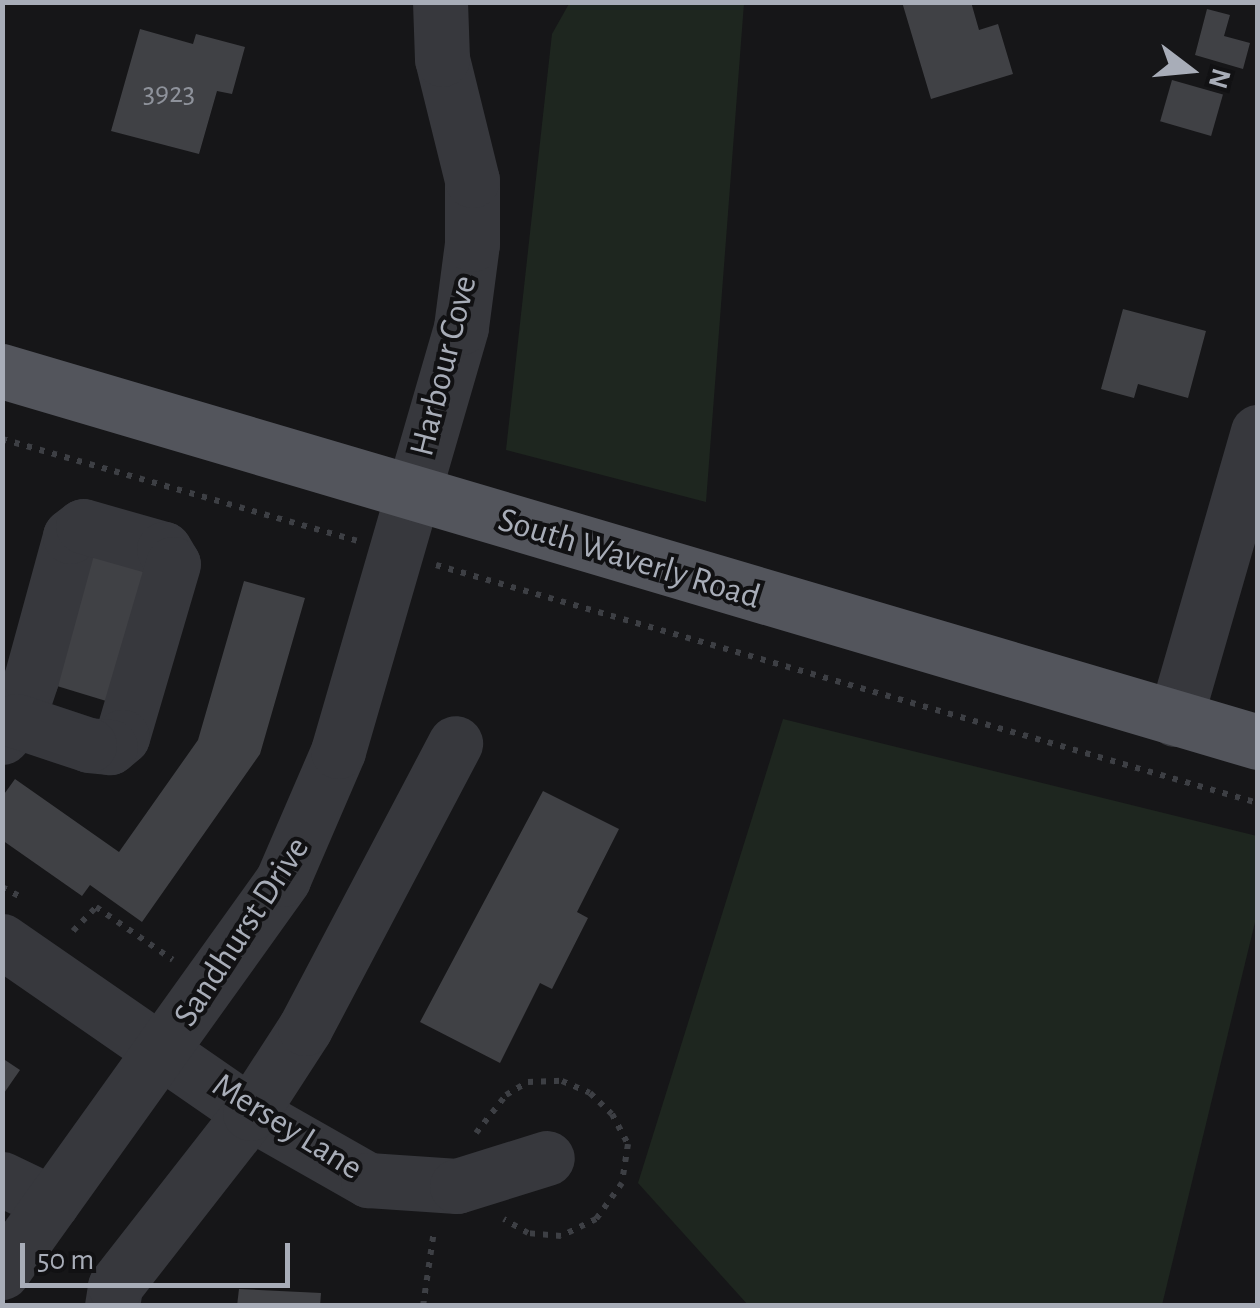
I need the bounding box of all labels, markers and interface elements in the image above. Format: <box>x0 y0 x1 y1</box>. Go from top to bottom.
north arrow <box>1140 20 1240 120</box>
text: N <box>1203 65 1235 91</box>
house number: 3923 <box>143 75 195 111</box>
street label: Harbour Cove <box>401 271 487 461</box>
street label: South Waverly Road <box>493 499 765 619</box>
street label: Sandhurst Drive <box>165 829 319 1035</box>
street label: Mersey Lane <box>204 1064 370 1190</box>
scale bar <box>25 1223 295 1285</box>
text: 50 m <box>37 1245 94 1275</box>

